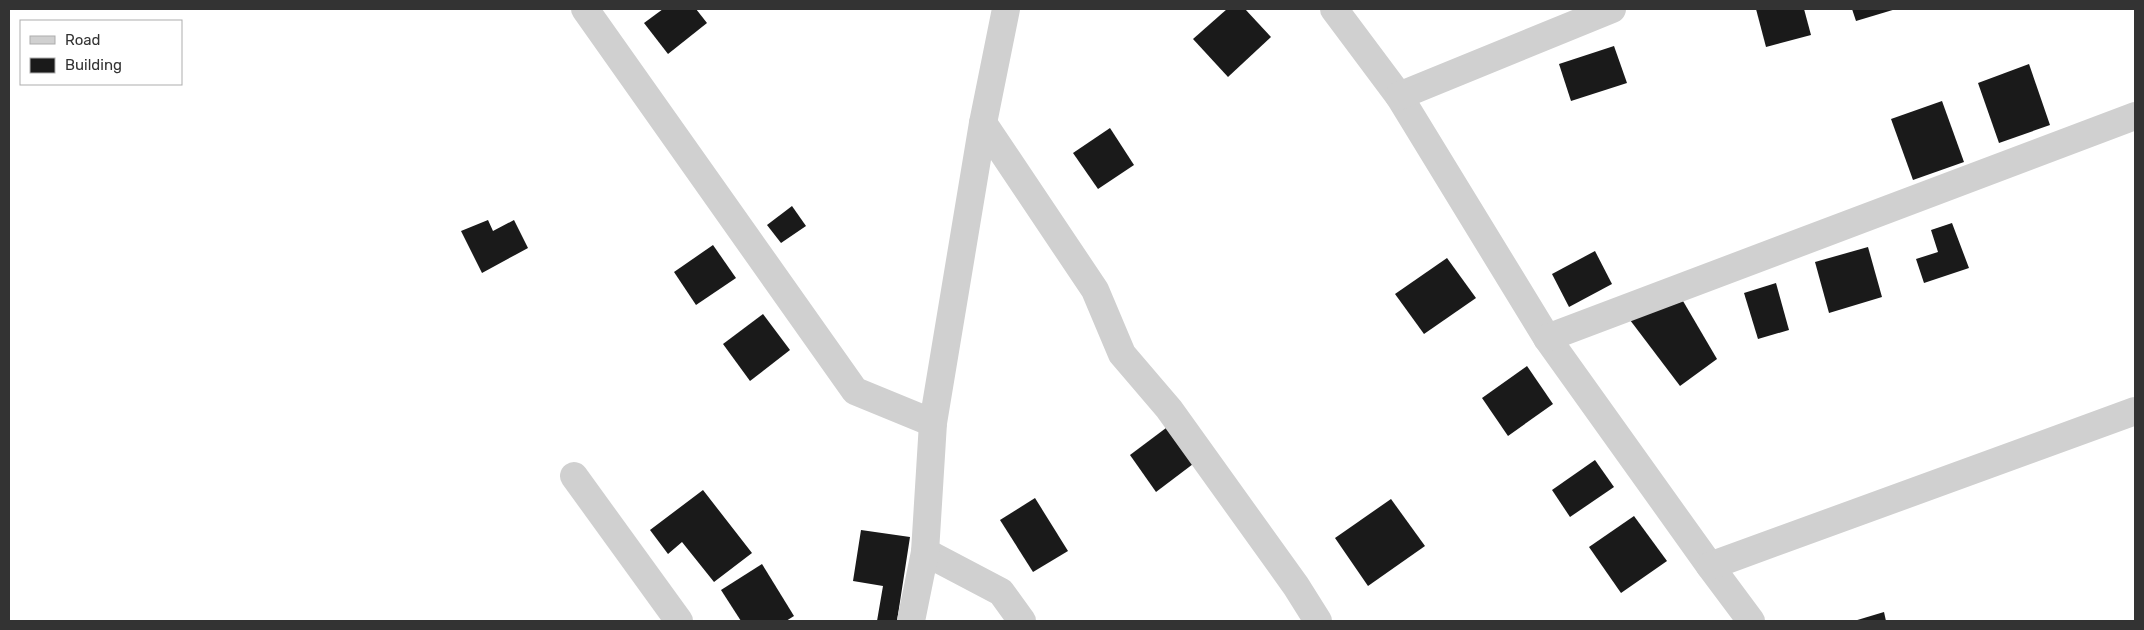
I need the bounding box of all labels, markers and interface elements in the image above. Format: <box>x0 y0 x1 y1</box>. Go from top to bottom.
legend <box>20 20 182 85</box>
text: Road <box>65 31 101 49</box>
text: Building <box>65 56 122 74</box>

